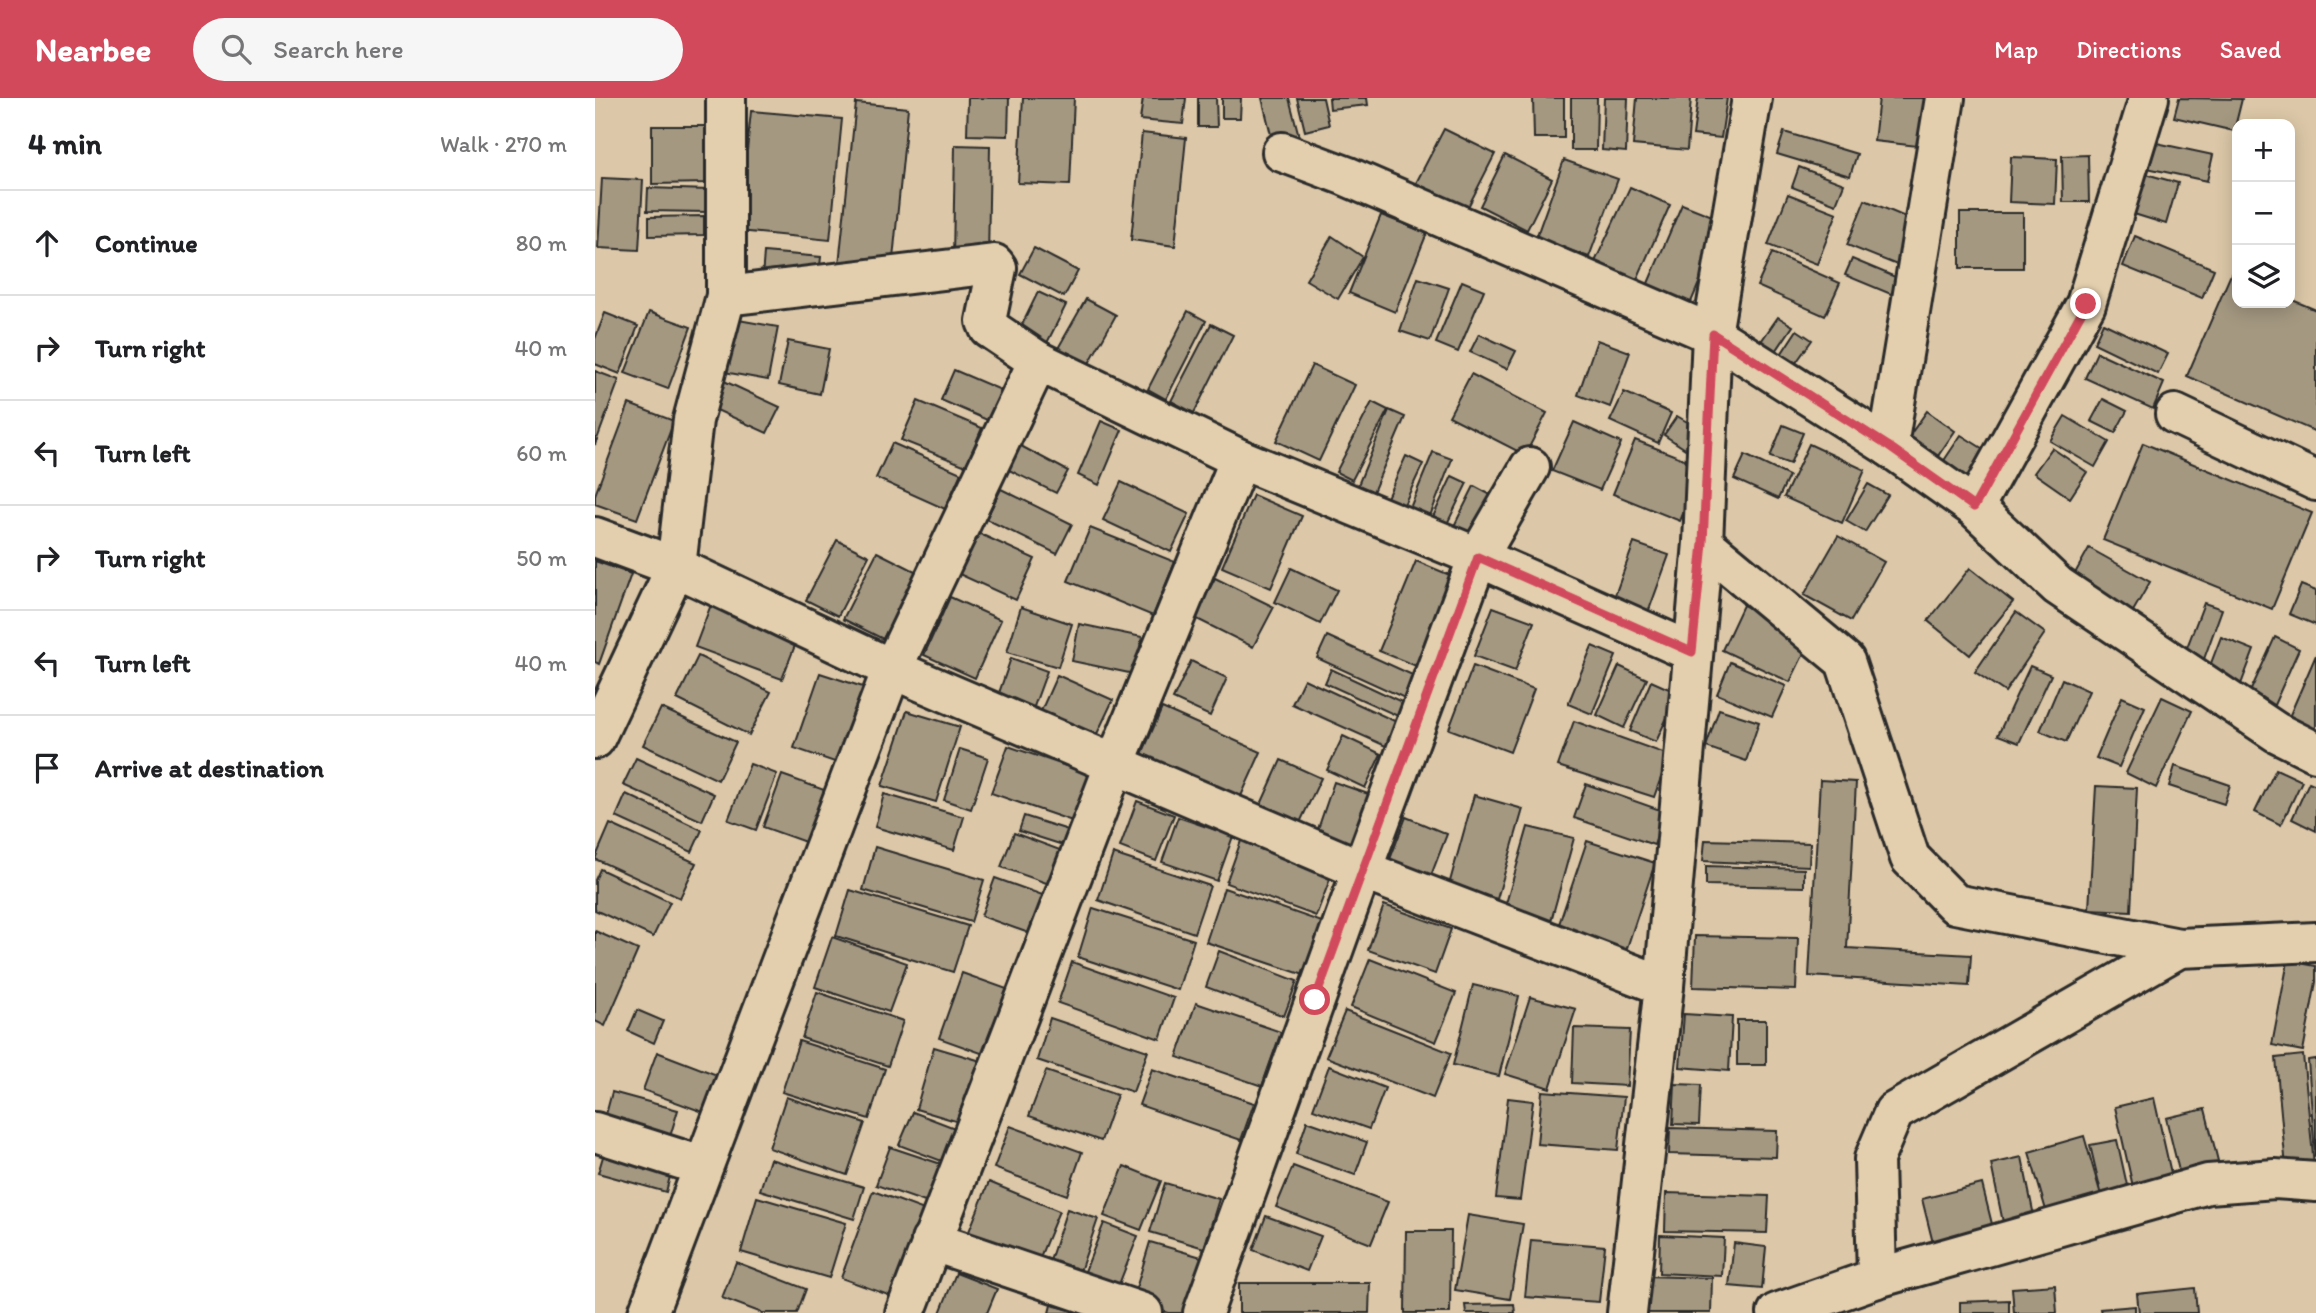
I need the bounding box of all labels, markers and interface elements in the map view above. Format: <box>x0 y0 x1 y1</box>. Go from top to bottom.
search box <box>193 18 683 81</box>
text: Nearbee <box>35 30 151 69</box>
icon: search <box>217 30 255 68</box>
text: Search here <box>273 33 404 65</box>
text: Map <box>1994 35 2038 64</box>
text: Directions <box>2076 35 2182 64</box>
text: Saved <box>2220 35 2281 64</box>
map controls <box>2232 119 2295 308</box>
button: + <box>2232 119 2295 182</box>
text: 4 min <box>28 125 102 162</box>
text: Walk · 270 m <box>440 130 567 158</box>
button: − <box>2232 182 2295 245</box>
icon: ahead <box>28 224 66 262</box>
text: Continue <box>95 227 198 259</box>
text: 80 m <box>516 229 567 257</box>
button: layers <box>2232 245 2295 308</box>
route end <box>2070 288 2101 319</box>
icon: right <box>28 329 66 367</box>
text: Turn right <box>95 332 206 364</box>
text: 40 m <box>514 334 567 362</box>
icon: left <box>28 434 66 472</box>
text: Turn left <box>95 437 191 469</box>
text: 60 m <box>516 439 567 467</box>
icon: right <box>28 539 66 577</box>
text: Turn right <box>95 542 206 574</box>
text: 50 m <box>516 544 567 572</box>
icon: left <box>28 644 66 682</box>
text: Turn left <box>95 647 191 679</box>
text: 40 m <box>514 649 567 677</box>
icon: arrive <box>28 749 66 787</box>
text: Arrive at destination <box>95 752 324 784</box>
route start <box>1299 984 1330 1015</box>

